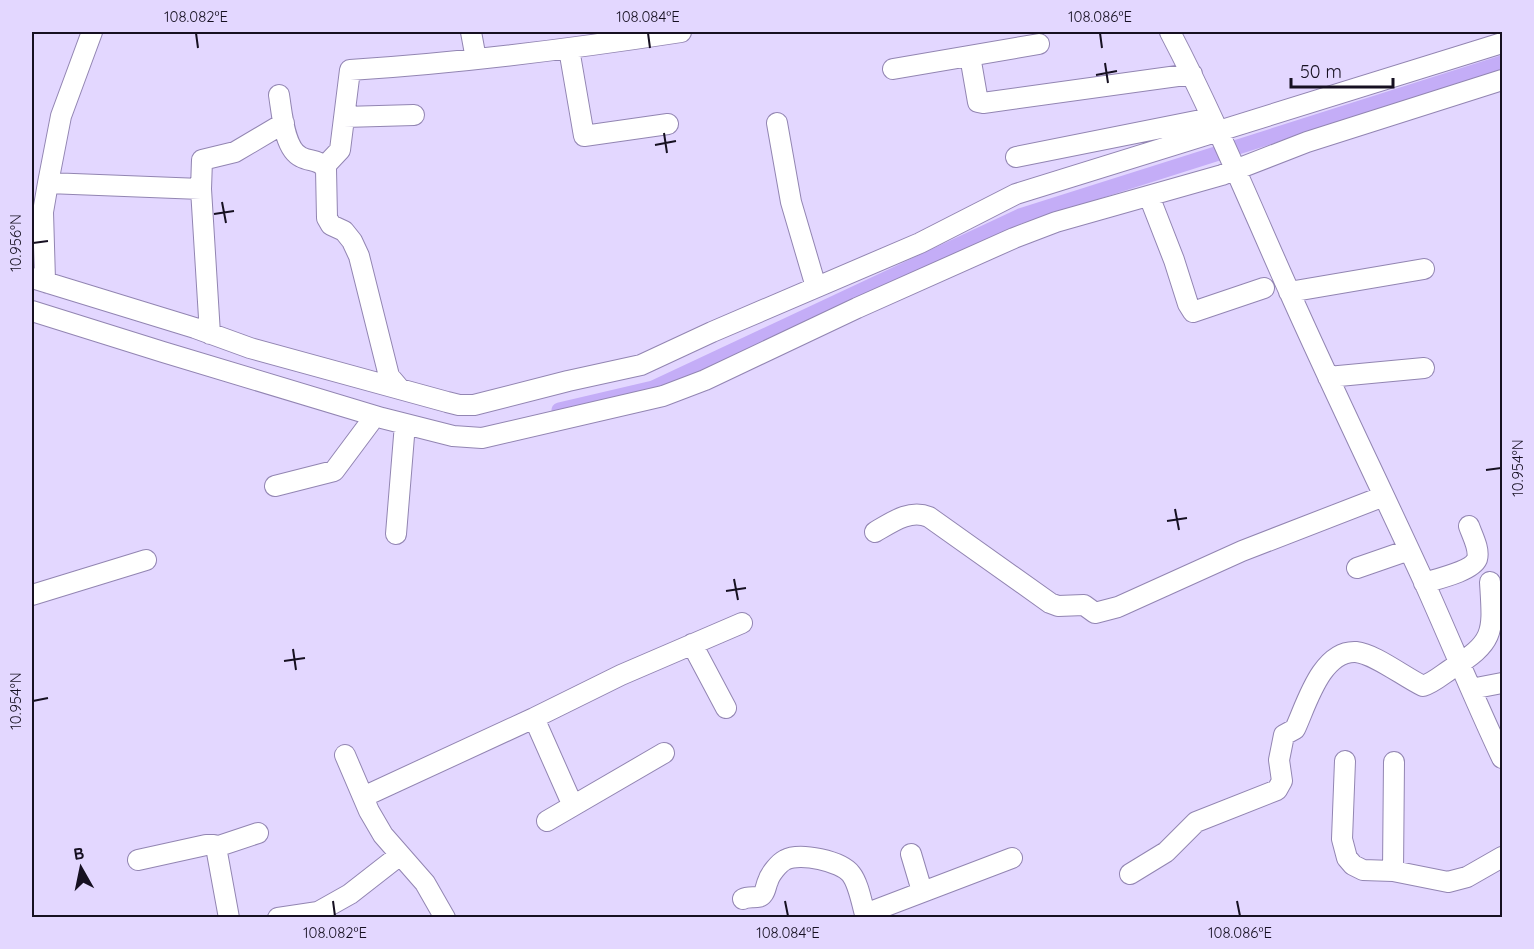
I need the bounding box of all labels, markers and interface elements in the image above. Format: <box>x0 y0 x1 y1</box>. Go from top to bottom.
text: 108.082°E <box>164 7 228 26</box>
text: 108.084°E <box>616 7 680 26</box>
text: 108.086°E <box>1068 7 1132 26</box>
scale bar <box>1291 51 1393 89</box>
text: 50 m <box>1300 60 1342 83</box>
text: 10.956°N <box>6 214 25 272</box>
text: 10.954°N <box>1508 439 1527 497</box>
text: 10.954°N <box>6 672 25 730</box>
north arrow <box>51 838 111 898</box>
text: B <box>72 842 85 864</box>
text: 108.082°E <box>303 923 367 942</box>
text: 108.084°E <box>756 923 820 942</box>
text: 108.086°E <box>1208 923 1272 942</box>

